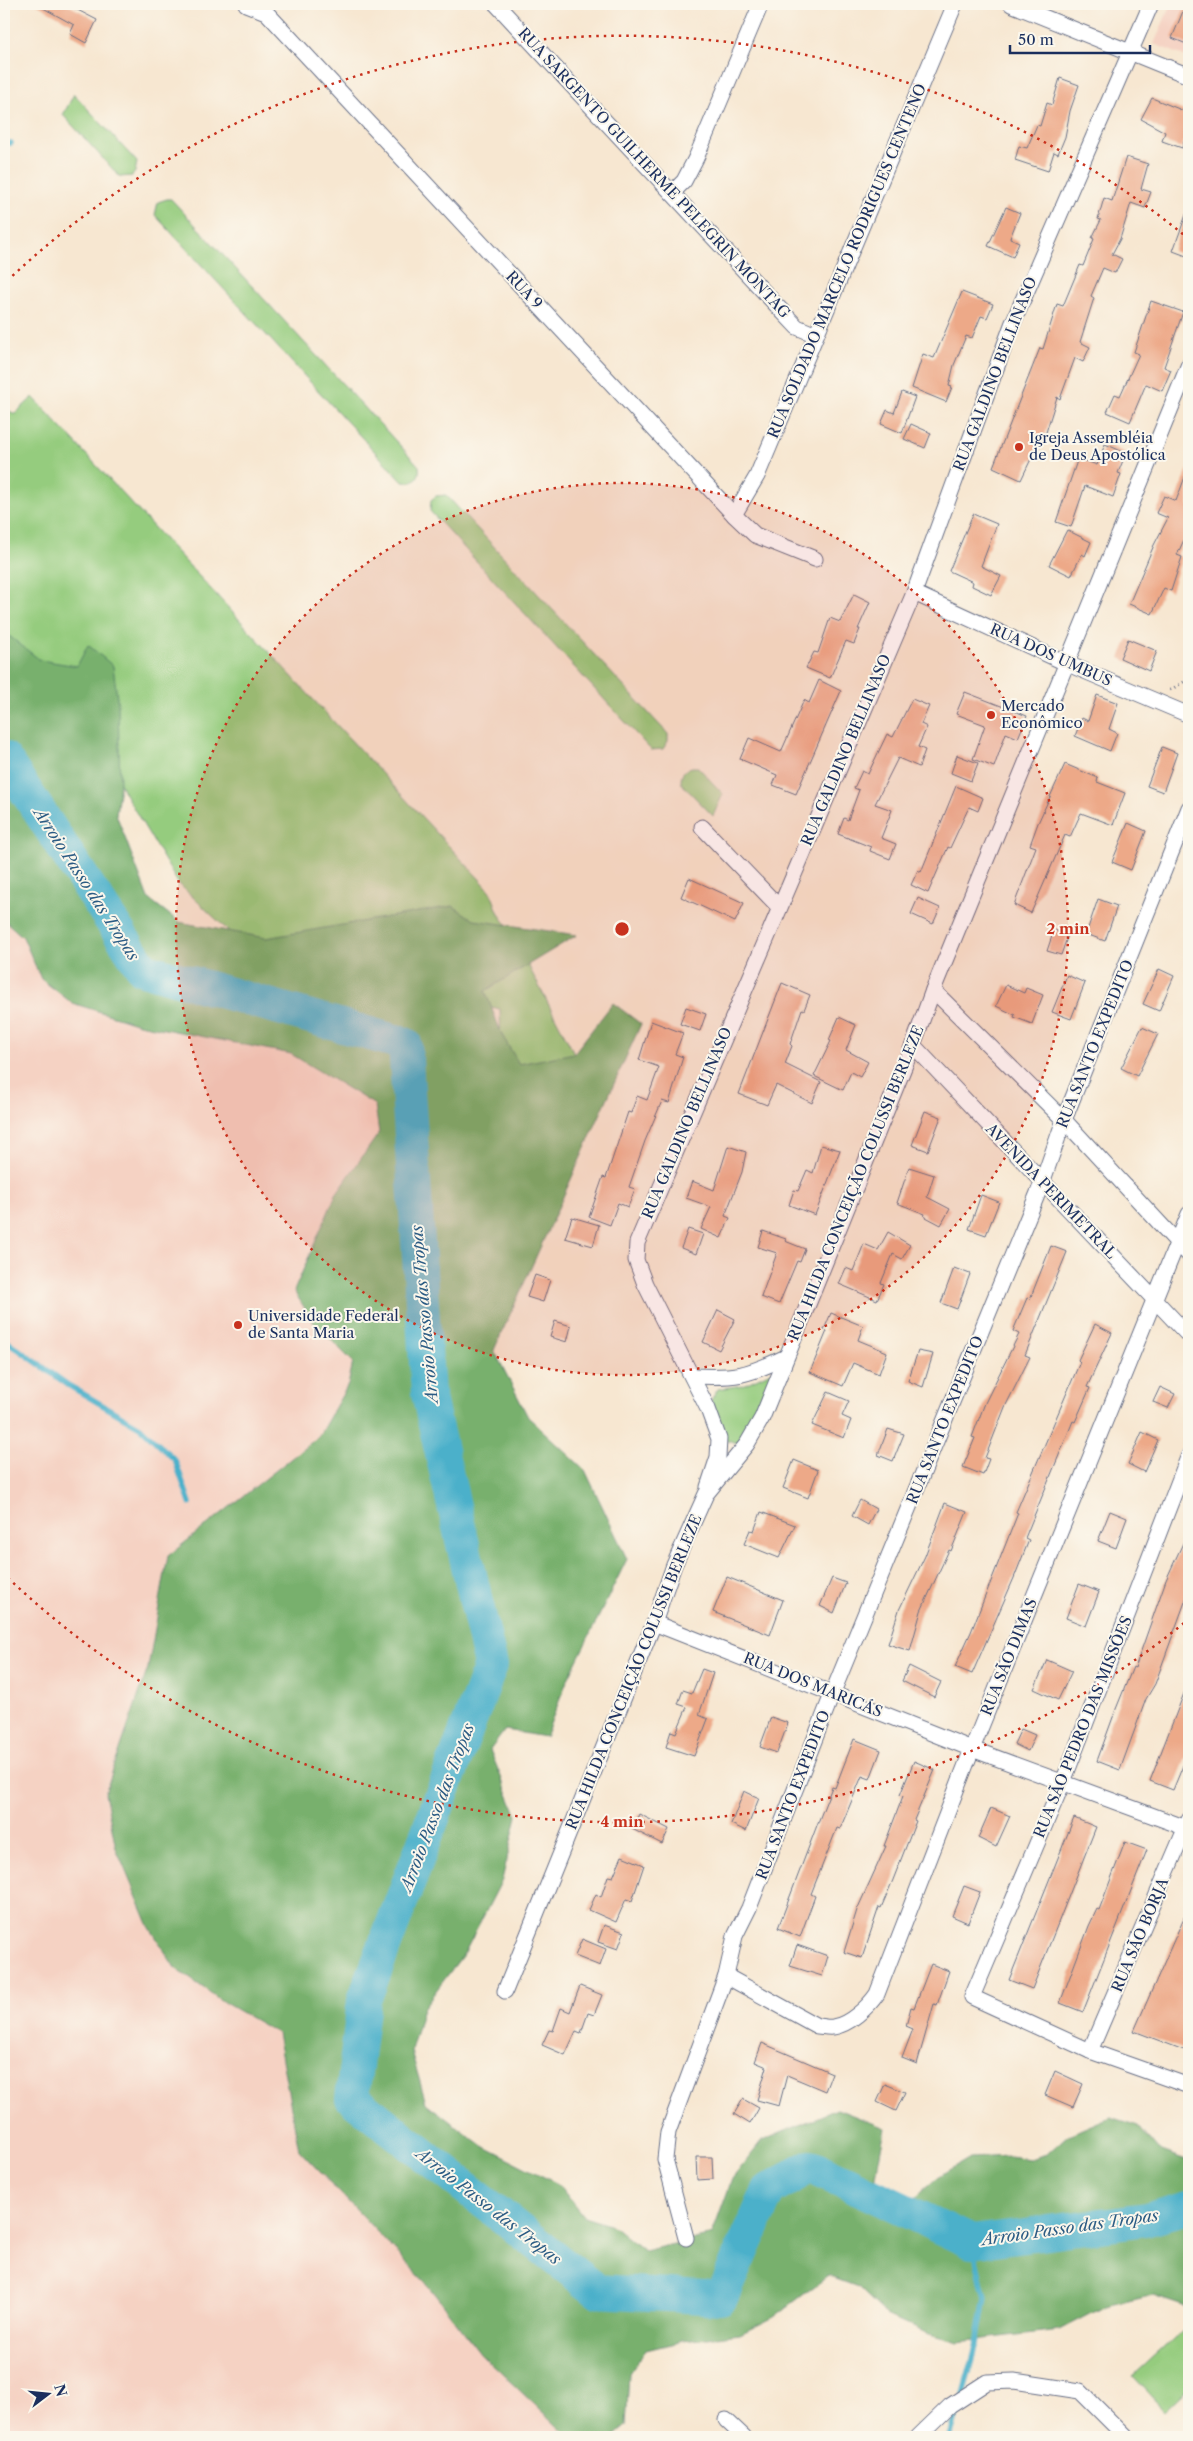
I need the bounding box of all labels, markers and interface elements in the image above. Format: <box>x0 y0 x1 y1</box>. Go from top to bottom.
scale bar <box>1010 22 1150 54</box>
street label: RUA SARGENTO GUILHERME PELEGRIN MONTAG <box>514 23 794 322</box>
text: 50 m <box>1018 30 1054 49</box>
street label: RUA SOLDADO MARCELO RODRIGUES CENTENO <box>763 81 930 441</box>
street label: RUA 9 <box>502 267 547 313</box>
street label: RUA GALDINO BELLINASO <box>949 274 1040 474</box>
place label: Igreja Assembléia de Deus Apostólica <box>1029 428 1166 464</box>
marker: Igreja Assembléia de Deus Apostólica <box>1013 441 1025 453</box>
street label: RUA DOS UMBUS <box>987 619 1115 690</box>
street label: RUA GALDINO BELLINASO <box>796 651 895 849</box>
place label: Mercado Econômico <box>1001 696 1083 732</box>
marker: Mercado Econômico <box>985 709 997 721</box>
water label: Arroio Passo das Tropas <box>28 801 144 964</box>
text: 2 min <box>1046 919 1090 938</box>
centre of rings <box>613 920 631 938</box>
street label: RUA SANTO EXPEDITO <box>1052 957 1137 1131</box>
street label: RUA HILDA CONCEIÇÃO COLUSSI BERLEZE <box>783 1022 928 1343</box>
street label: RUA GALDINO BELLINASO <box>637 1024 736 1222</box>
street label: AVENIDA PERIMETRAL <box>981 1118 1121 1262</box>
water label: Arroio Passo das Tropas <box>406 1224 442 1407</box>
place label: Universidade Federal de Santa Maria <box>248 1306 399 1342</box>
marker: Universidade Federal de Santa Maria <box>232 1319 244 1331</box>
street label: RUA SANTO EXPEDITO <box>902 1333 987 1507</box>
street label: RUA HILDA CONCEIÇÃO COLUSSI BERLEZE <box>561 1511 706 1832</box>
street label: RUA SÃO DIMAS <box>976 1595 1041 1718</box>
street label: RUA SÃO PEDRO DAS MISSÕES <box>1029 1613 1136 1841</box>
street label: RUA DOS MARICÁS <box>741 1648 886 1721</box>
street label: RUA SANTO EXPEDITO <box>751 1707 834 1882</box>
water label: Arroio Passo das Tropas <box>395 1720 478 1897</box>
text: 4 min <box>600 1812 644 1831</box>
street label: RUA SÃO BORJA <box>1107 1874 1173 1995</box>
water label: Arroio Passo das Tropas <box>410 2141 566 2269</box>
water label: Arroio Passo das Tropas <box>977 2205 1160 2250</box>
north arrow <box>22 2368 72 2418</box>
text: N <box>50 2382 71 2399</box>

